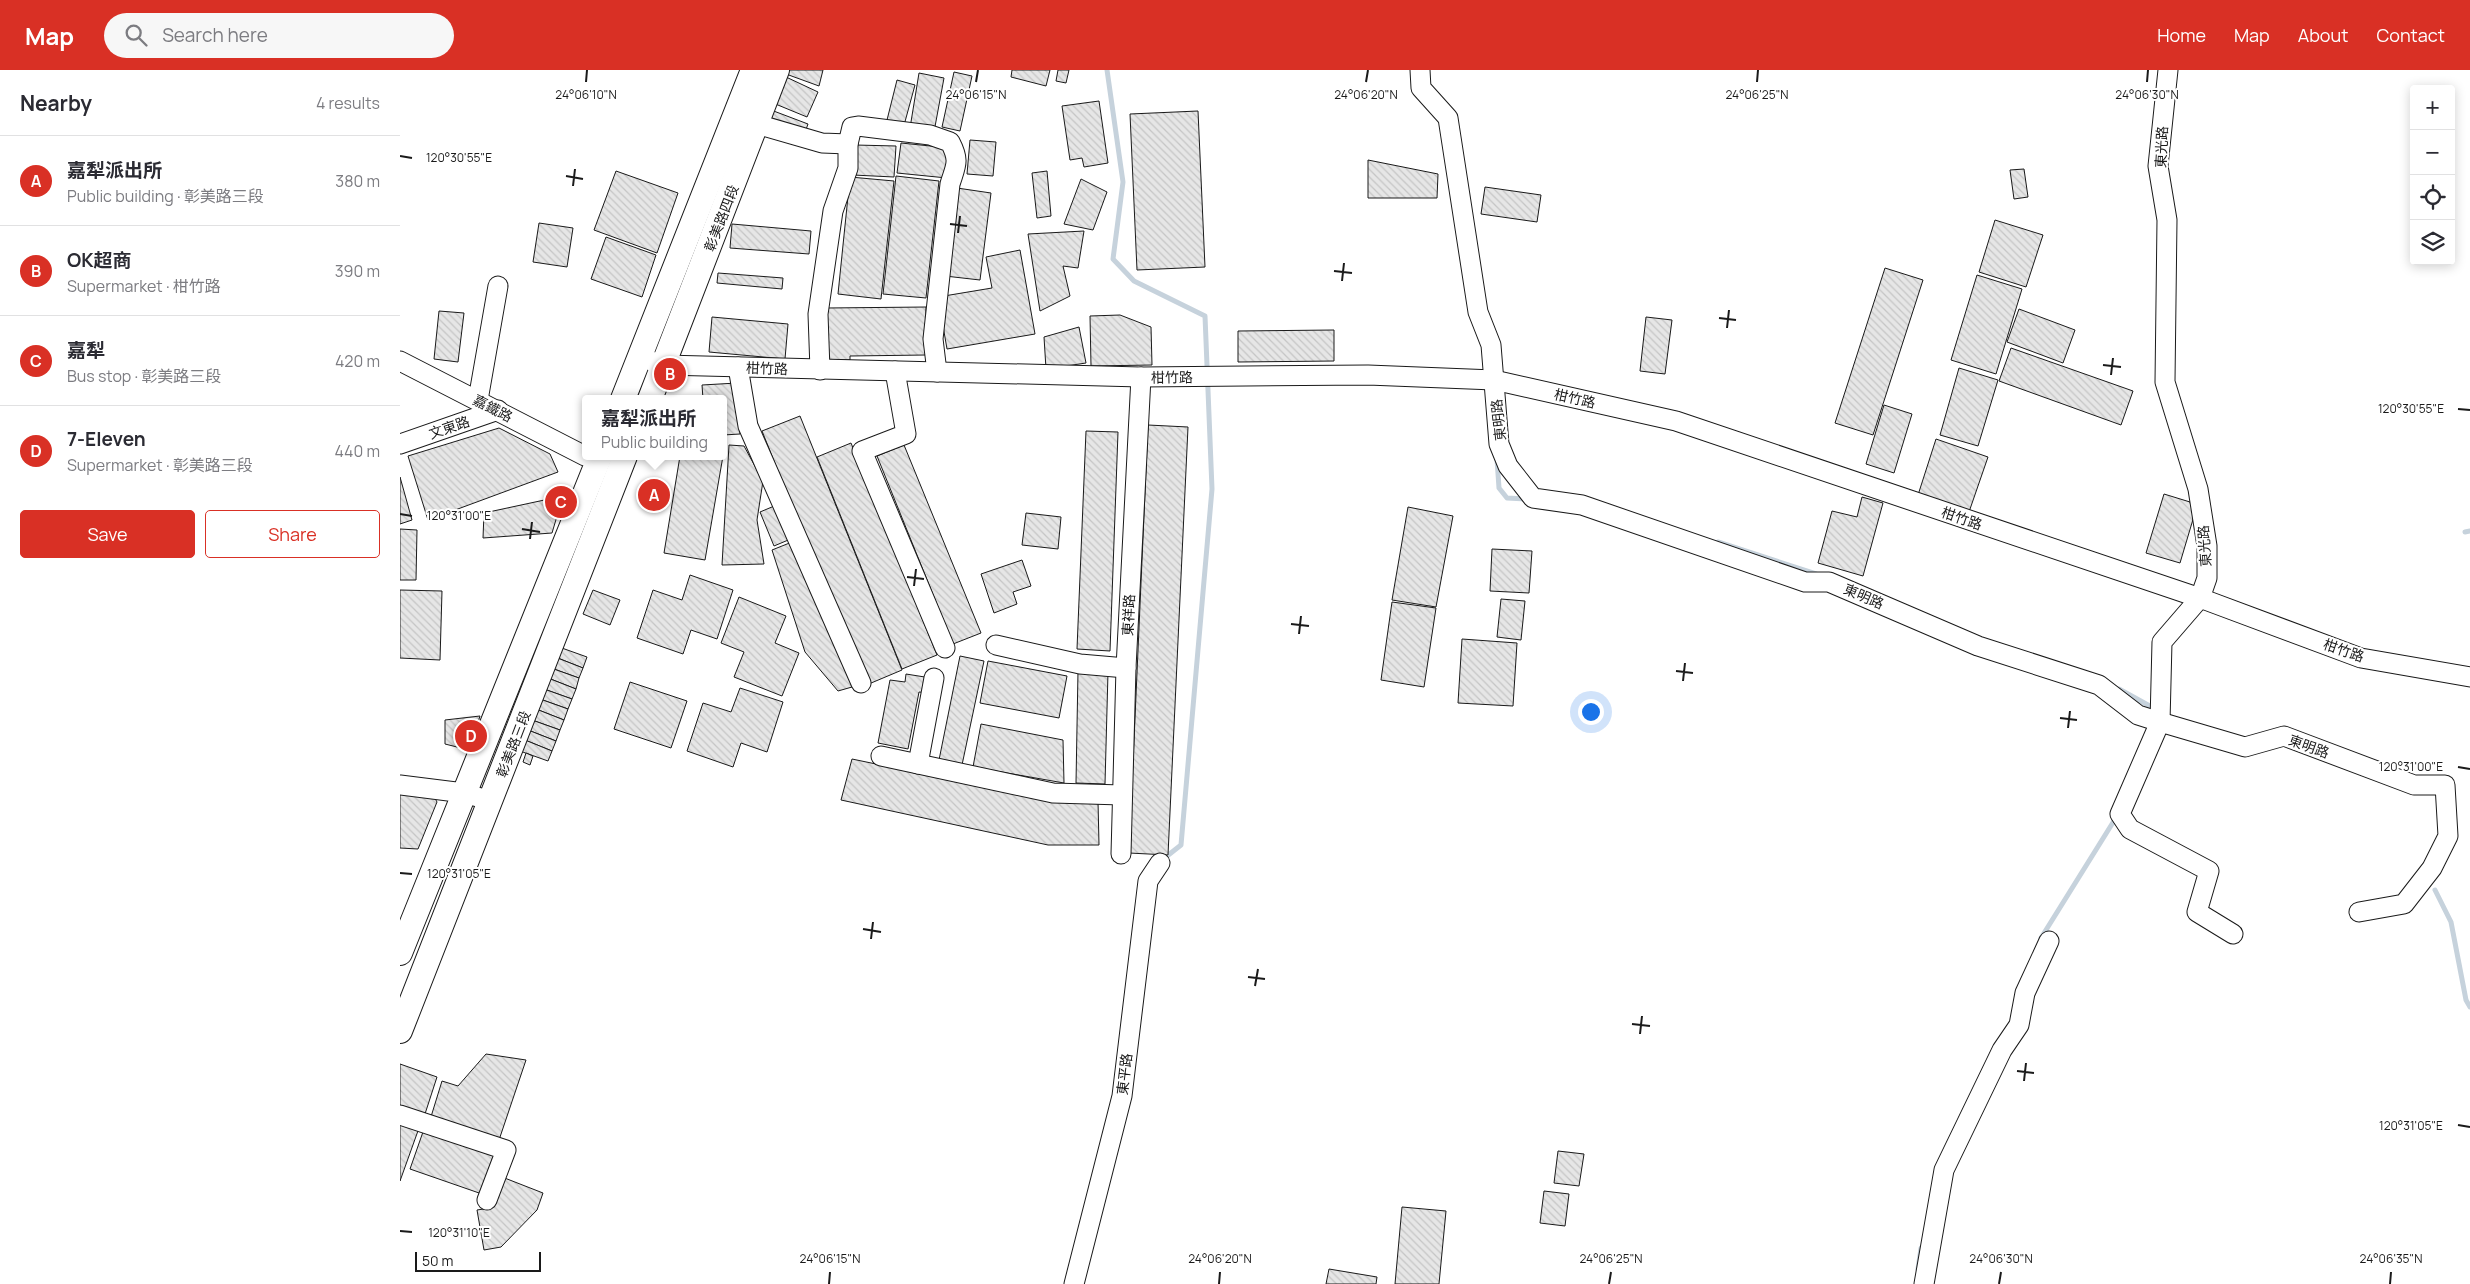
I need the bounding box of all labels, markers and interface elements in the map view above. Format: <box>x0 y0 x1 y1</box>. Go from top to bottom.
search box <box>104 13 454 58</box>
text: Map <box>25 19 74 52</box>
icon: search <box>122 21 150 49</box>
text: Search here <box>162 22 268 48</box>
text: Home <box>2157 23 2206 47</box>
text: Map <box>2234 23 2270 47</box>
text: About <box>2298 23 2348 47</box>
text: Contact <box>2376 23 2445 47</box>
map controls <box>2410 85 2455 265</box>
button: + <box>2410 85 2455 130</box>
text: 24°06'10"N <box>555 86 617 103</box>
text: 24°06'15"N <box>946 86 1006 103</box>
text: 24°06'20"N <box>1334 86 1398 103</box>
text: 24°06'25"N <box>1725 86 1789 103</box>
text: 24°06'30"N <box>2115 86 2179 103</box>
text: Nearby <box>20 89 92 117</box>
text: 4 results <box>316 92 380 114</box>
street label: 東光路 <box>2150 126 2172 168</box>
button: − <box>2410 130 2455 175</box>
text: 120°30'55"E <box>426 149 492 166</box>
text: 嘉犁派出所 <box>67 157 162 183</box>
text: A <box>31 170 41 192</box>
text: 380 m <box>335 170 380 192</box>
button: locate <box>2410 175 2455 220</box>
street label: 彰美路四段 <box>700 182 742 254</box>
text: Public building · 彰美路三段 <box>67 185 264 207</box>
button: layers <box>2410 220 2455 265</box>
text: OK超商 <box>67 247 132 273</box>
text: B <box>31 260 41 282</box>
text: 390 m <box>335 260 380 282</box>
text: Supermarket · 柑竹路 <box>67 275 221 297</box>
text: 嘉犁 <box>67 337 105 363</box>
text: C <box>30 350 42 372</box>
text: 420 m <box>335 350 380 372</box>
pin: B <box>654 355 686 393</box>
street label: 柑竹路 <box>746 358 788 378</box>
text: Bus stop · 彰美路三段 <box>67 365 221 387</box>
street label: 柑竹路 <box>1151 367 1193 387</box>
street label: 柑竹路 <box>1552 384 1598 412</box>
street label: 嘉鐵路 <box>470 390 516 426</box>
popup <box>582 395 727 460</box>
street label: 東明路 <box>1486 398 1510 442</box>
text: 120°30'55"E <box>2378 400 2444 417</box>
text: 嘉犁派出所 <box>601 405 696 431</box>
street label: 文東路 <box>426 411 472 443</box>
text: 7-Eleven <box>67 426 146 452</box>
text: Public building <box>601 431 708 453</box>
text: D <box>30 440 42 462</box>
text: 440 m <box>334 440 380 462</box>
text: Supermarket · 彰美路三段 <box>67 454 253 476</box>
pin: A <box>638 476 670 514</box>
pin: C <box>545 483 577 521</box>
street label: 柑竹路 <box>1939 502 1985 534</box>
text: 120°31'00"E <box>427 507 491 524</box>
button: Save <box>20 510 195 558</box>
button: Share <box>205 510 380 558</box>
street label: 東光路 <box>2193 524 2215 568</box>
street label: 東明路 <box>1841 579 1887 613</box>
street label: 東祥路 <box>1117 594 1139 636</box>
street label: 柑竹路 <box>2321 634 2367 666</box>
your location <box>1578 699 1604 725</box>
street label: 彰美路三段 <box>492 708 534 780</box>
pin: D <box>455 717 487 755</box>
street label: 東明路 <box>2286 730 2332 762</box>
text: 120°31'00"E <box>2379 758 2443 775</box>
text: 120°31'05"E <box>427 865 491 882</box>
street label: 東平路 <box>1112 1052 1136 1096</box>
text: 120°31'05"E <box>2379 1117 2443 1134</box>
text: 120°31'10"E <box>428 1224 490 1241</box>
scale bar <box>415 1249 541 1272</box>
text: 24°06'15"N <box>800 1250 860 1267</box>
text: 24°06'20"N <box>1188 1250 1252 1267</box>
text: 24°06'25"N <box>1579 1250 1643 1267</box>
text: 24°06'30"N <box>1969 1250 2033 1267</box>
text: 24°06'35"N <box>2360 1250 2422 1267</box>
text: 50 m <box>422 1251 453 1270</box>

